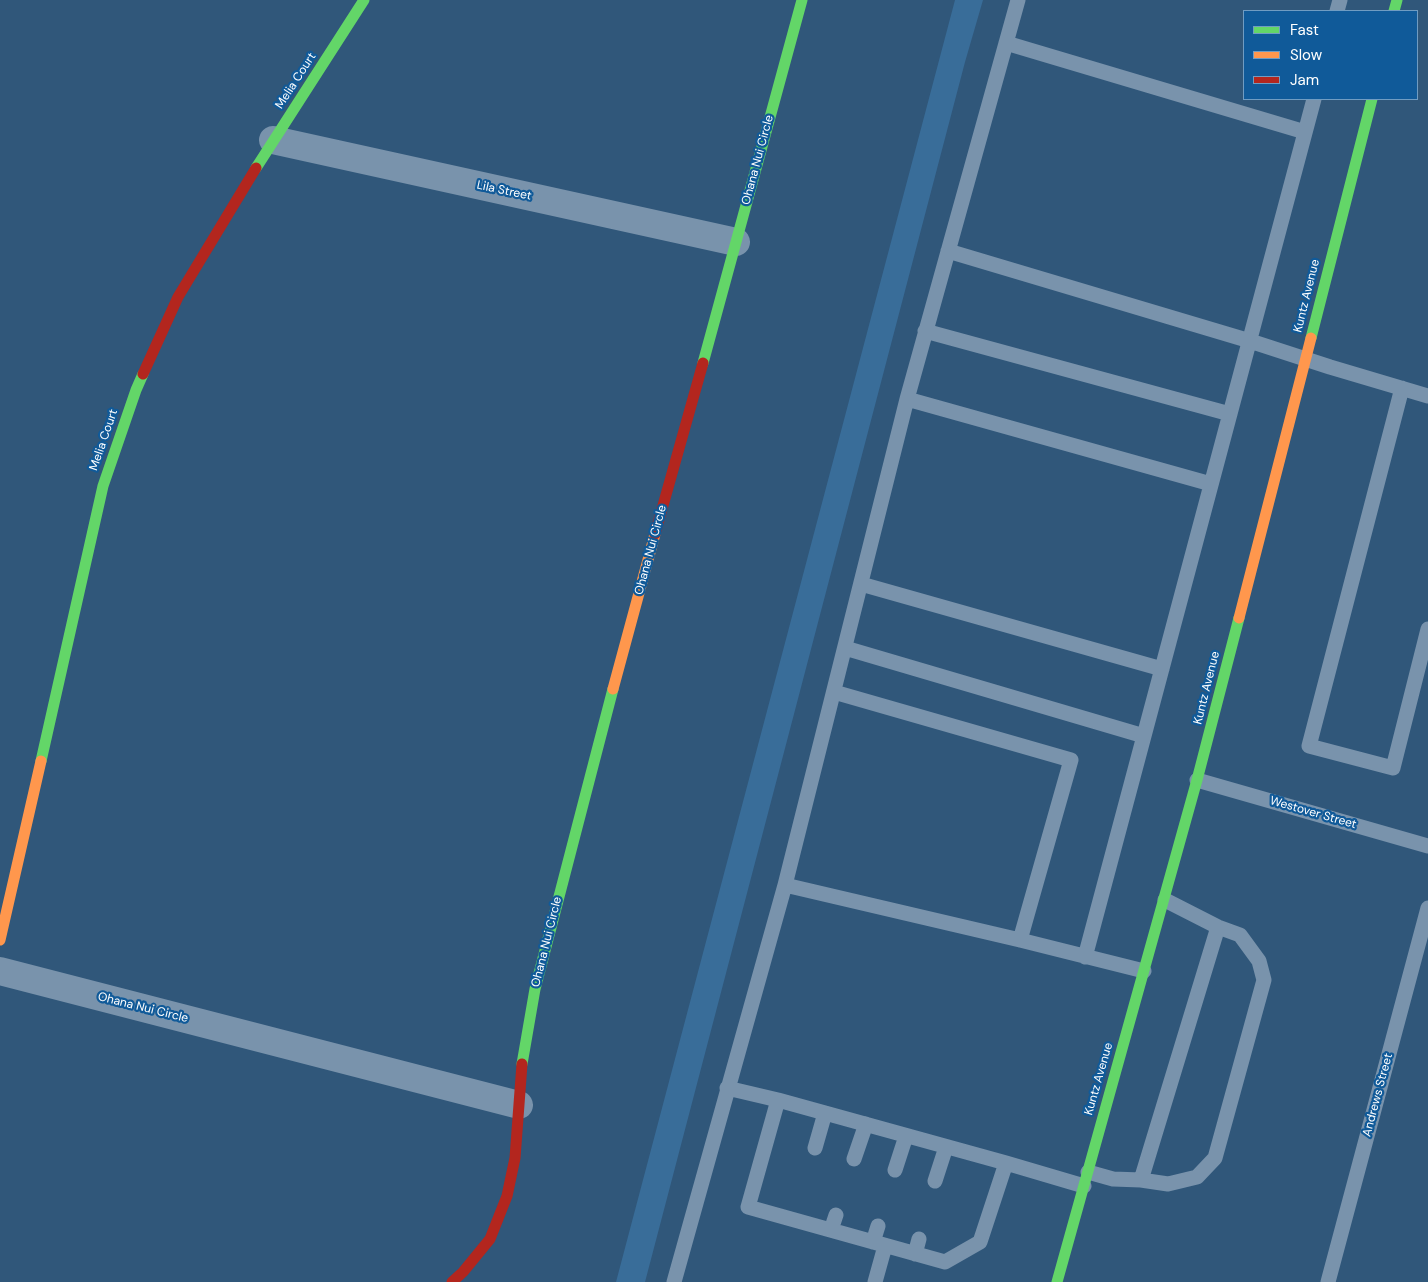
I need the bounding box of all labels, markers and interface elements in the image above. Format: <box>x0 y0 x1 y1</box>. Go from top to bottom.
legend <box>1243 10 1418 100</box>
text: Fast <box>1290 20 1319 40</box>
text: Slow <box>1290 45 1322 65</box>
street label: Melia Court <box>273 50 319 112</box>
text: Jam <box>1290 70 1319 90</box>
street label: Ohana Nui Circle <box>739 113 777 207</box>
street label: Lila Street <box>475 178 533 204</box>
street label: Kuntz Avenue <box>1291 258 1323 334</box>
street label: Melia Court <box>87 407 121 473</box>
street label: Ohana Nui Circle <box>632 503 670 597</box>
street label: Kuntz Avenue <box>1191 650 1223 726</box>
street label: Westover Street <box>1268 794 1358 832</box>
street label: Ohana Nui Circle <box>529 895 565 989</box>
street label: Ohana Nui Circle <box>96 990 190 1026</box>
street label: Kuntz Avenue <box>1082 1041 1116 1117</box>
street label: Andrews Street <box>1360 1052 1396 1138</box>

